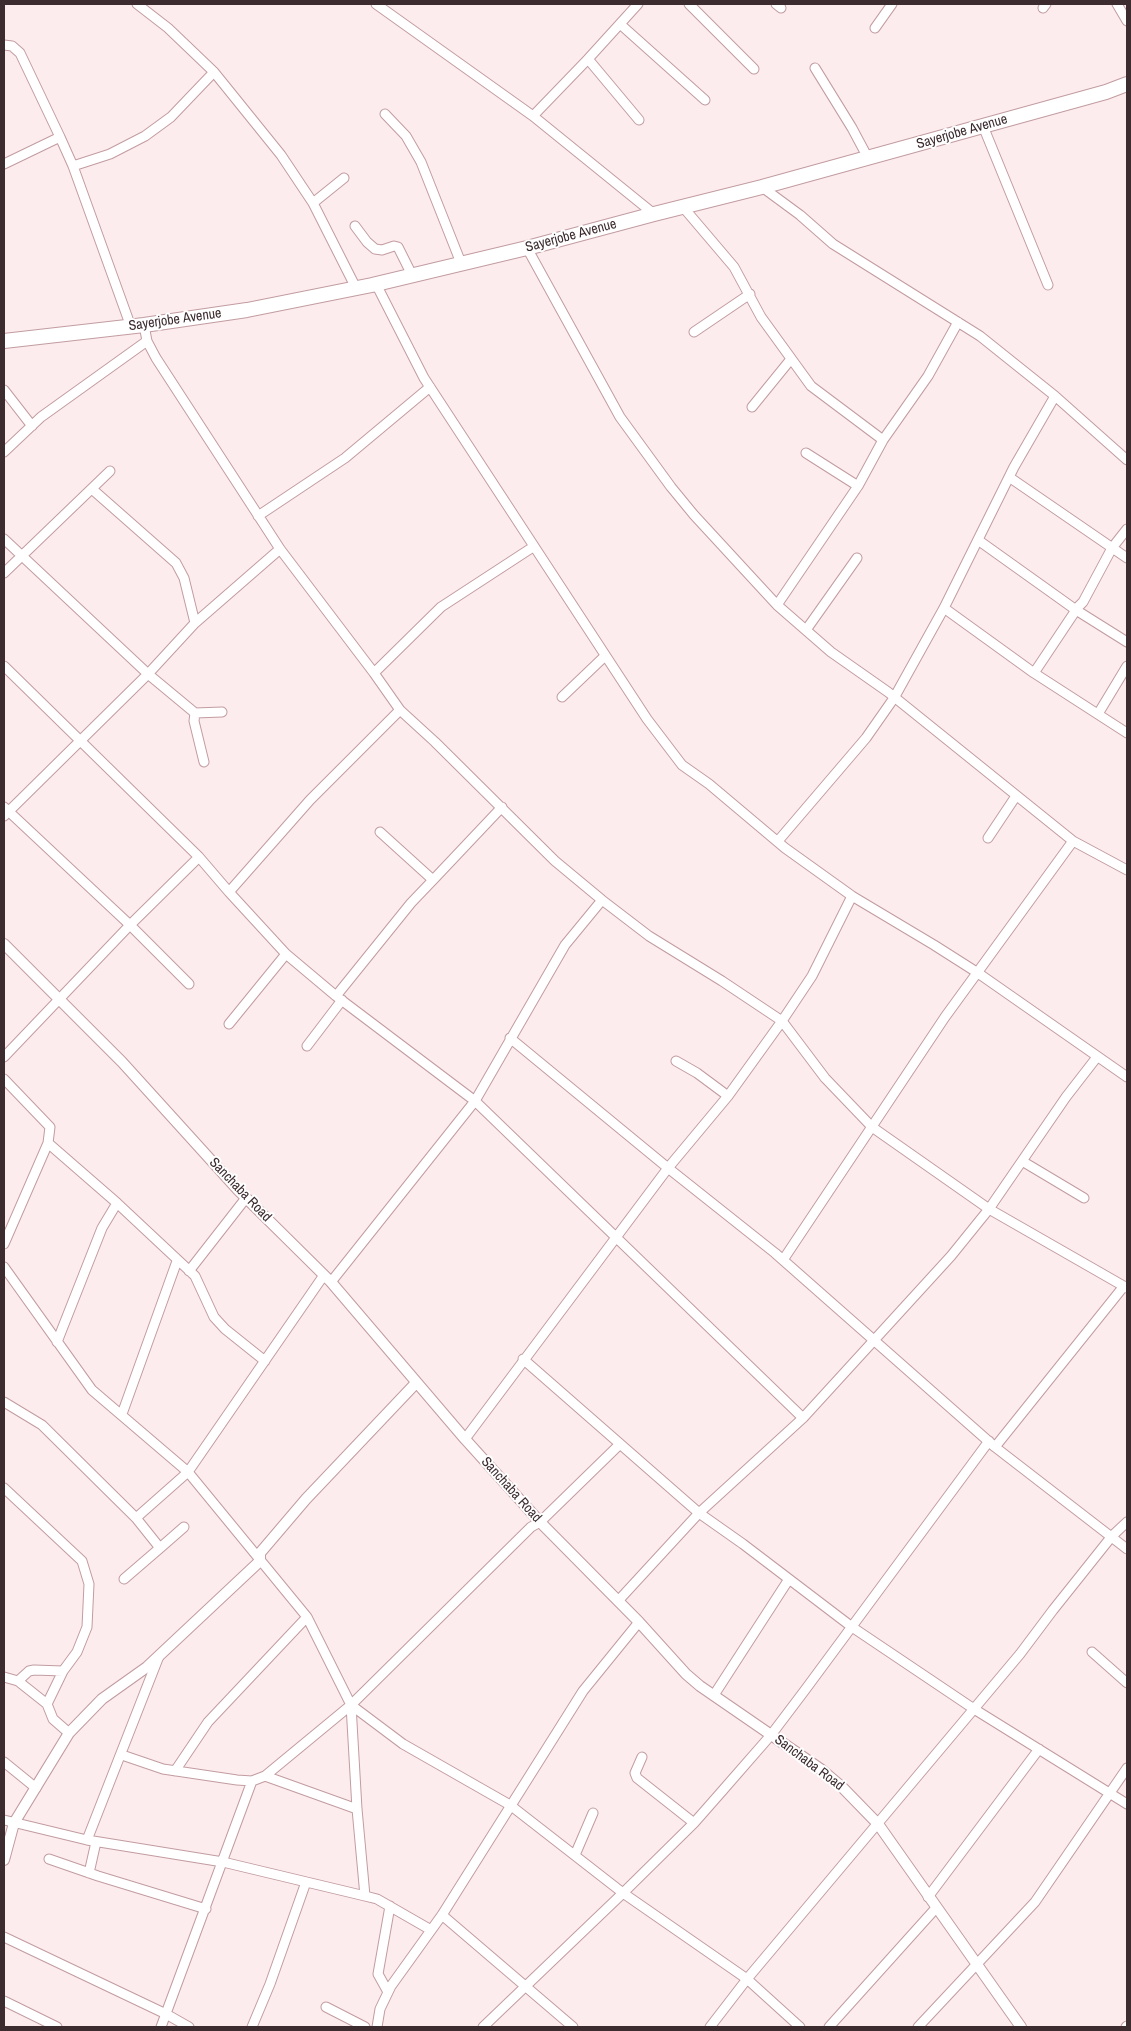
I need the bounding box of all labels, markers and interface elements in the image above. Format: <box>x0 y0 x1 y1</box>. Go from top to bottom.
street label: Sayerjobe Avenue <box>915 111 1009 153</box>
street label: Sayerjobe Avenue <box>524 216 618 256</box>
street label: Sayerjobe Avenue <box>127 305 223 335</box>
street label: Sanchaba Road <box>205 1155 275 1225</box>
street label: Sanchaba Road <box>477 1454 545 1526</box>
street label: Sanchaba Road <box>771 1732 847 1794</box>

